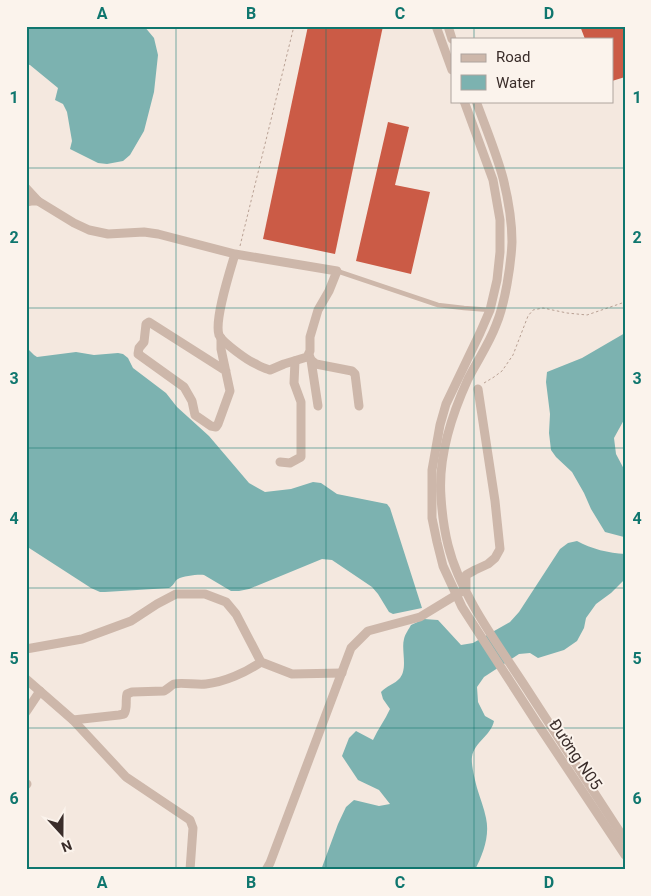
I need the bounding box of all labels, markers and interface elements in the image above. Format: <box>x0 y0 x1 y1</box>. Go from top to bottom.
text: A <box>97 4 108 23</box>
text: B <box>246 4 256 23</box>
text: C <box>395 4 405 23</box>
text: D <box>544 4 554 23</box>
legend <box>451 38 614 102</box>
text: Road <box>496 48 530 66</box>
text: Water <box>496 74 535 92</box>
text: 1 <box>9 88 19 107</box>
text: 1 <box>632 88 642 107</box>
text: 2 <box>9 228 19 247</box>
text: 2 <box>632 228 642 247</box>
text: 3 <box>9 369 19 388</box>
text: 3 <box>632 369 642 388</box>
text: 4 <box>9 509 19 528</box>
text: 4 <box>632 509 642 528</box>
text: 5 <box>9 649 19 668</box>
text: 5 <box>632 649 642 668</box>
street label: Đường N05 <box>545 715 606 793</box>
text: 6 <box>9 789 19 808</box>
text: 6 <box>632 789 642 808</box>
north arrow <box>38 808 88 858</box>
text: N <box>59 837 74 855</box>
text: A <box>97 873 108 892</box>
text: B <box>246 873 256 892</box>
text: C <box>395 873 405 892</box>
text: D <box>544 873 554 892</box>

